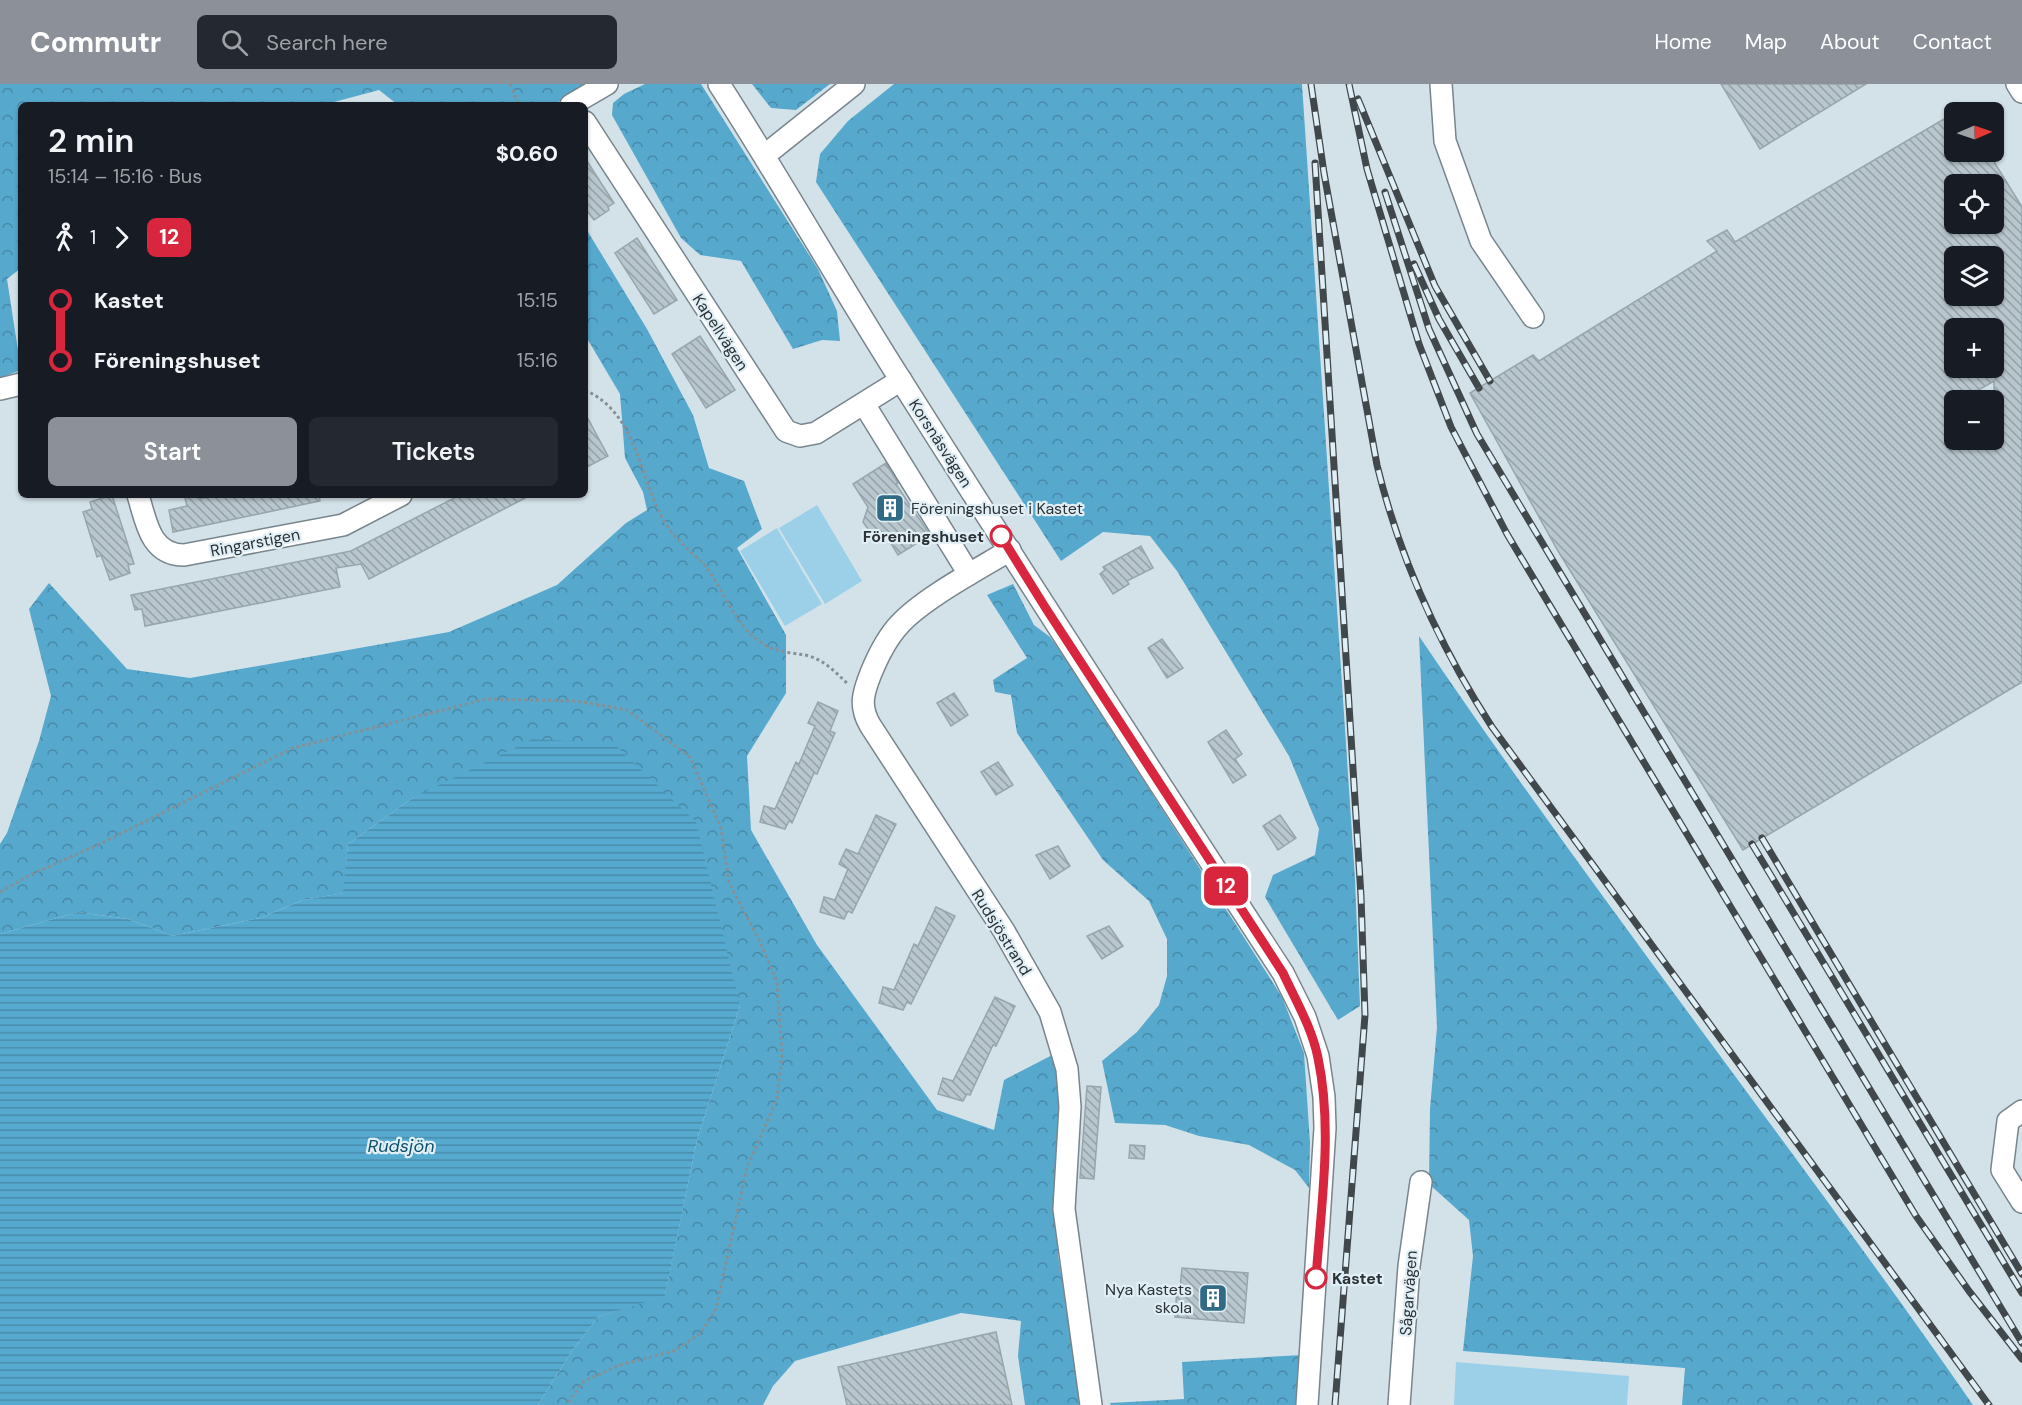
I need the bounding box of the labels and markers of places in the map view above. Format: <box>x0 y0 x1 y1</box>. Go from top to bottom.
building icon: Föreningshuset i Kastet <box>874 492 906 524</box>
place label: Föreningshuset i Kastet <box>911 498 1083 519</box>
marker: Föreningshuset <box>990 525 1012 547</box>
place label: Föreningshuset <box>863 526 984 547</box>
marker: Kastet <box>1305 1267 1327 1289</box>
place label: Kastet <box>1332 1268 1383 1289</box>
place label: Nya Kastets skola <box>1105 1279 1192 1318</box>
building icon: Nya Kastets skola <box>1197 1282 1229 1314</box>

